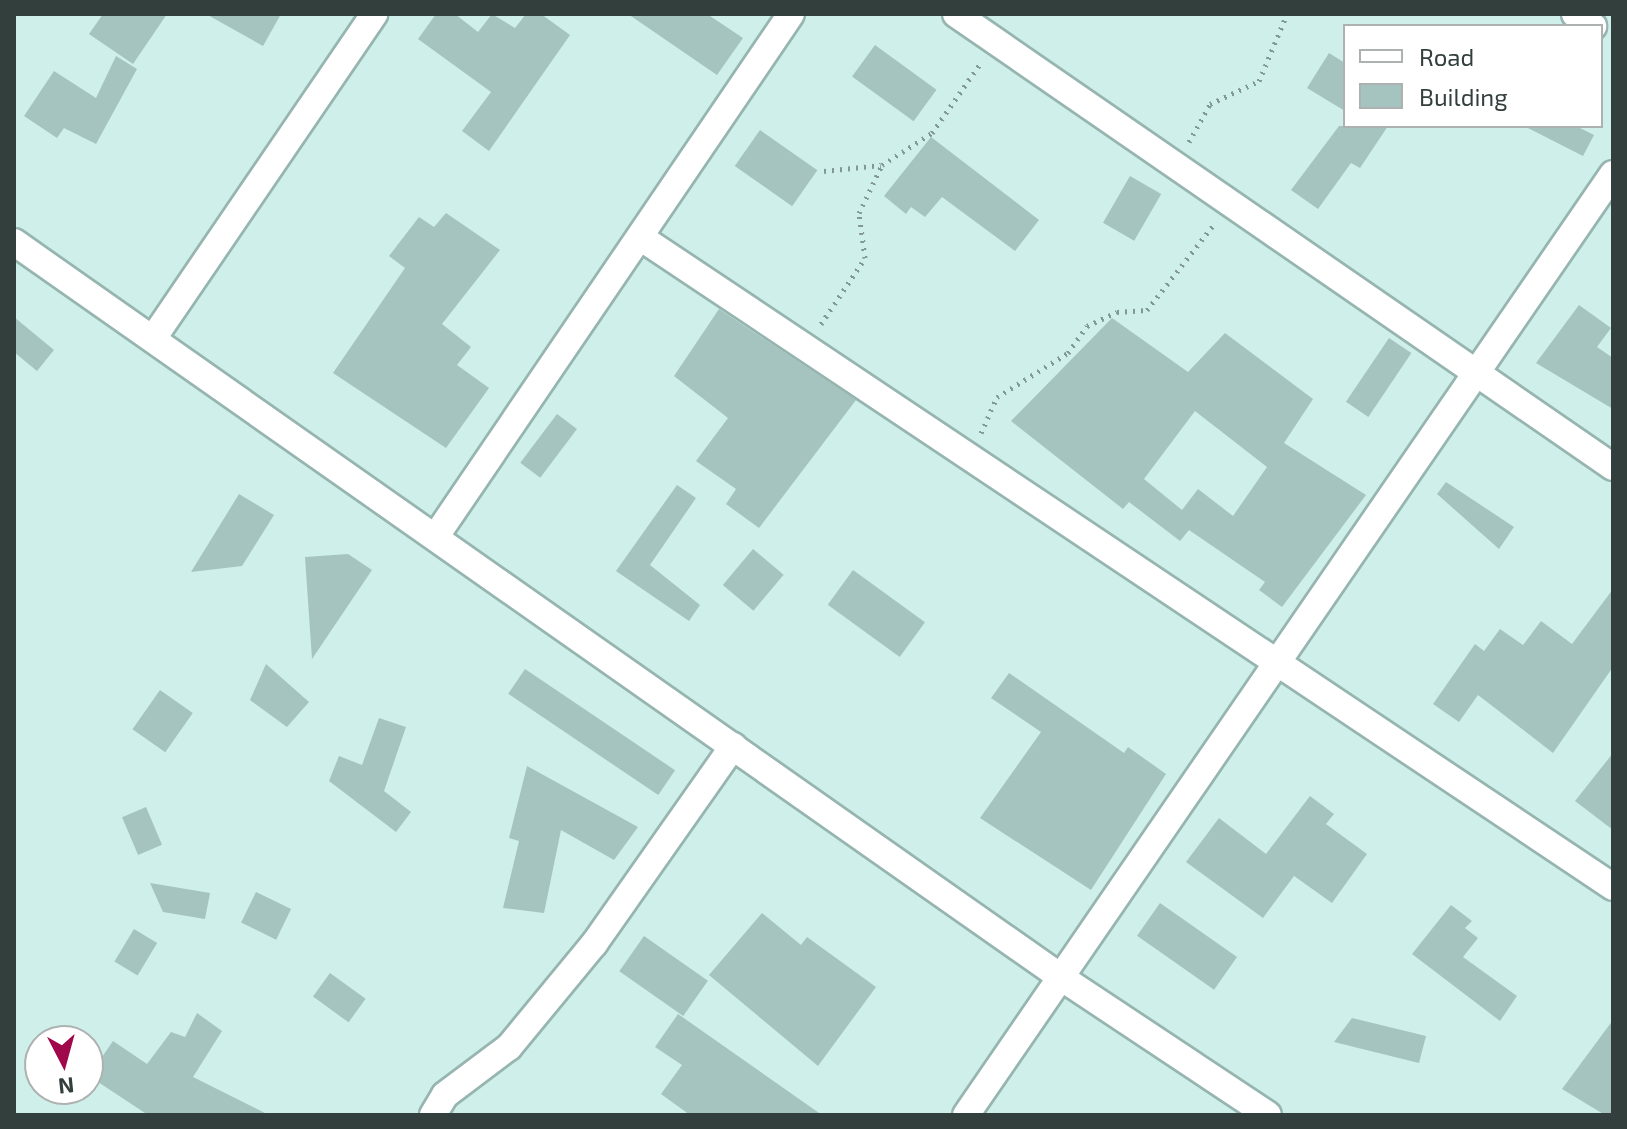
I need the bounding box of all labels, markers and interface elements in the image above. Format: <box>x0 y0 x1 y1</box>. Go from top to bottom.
legend <box>1343 24 1603 128</box>
text: Road <box>1419 42 1474 71</box>
text: Building <box>1419 82 1508 111</box>
north arrow <box>24 1025 104 1105</box>
text: N <box>57 1073 76 1101</box>

